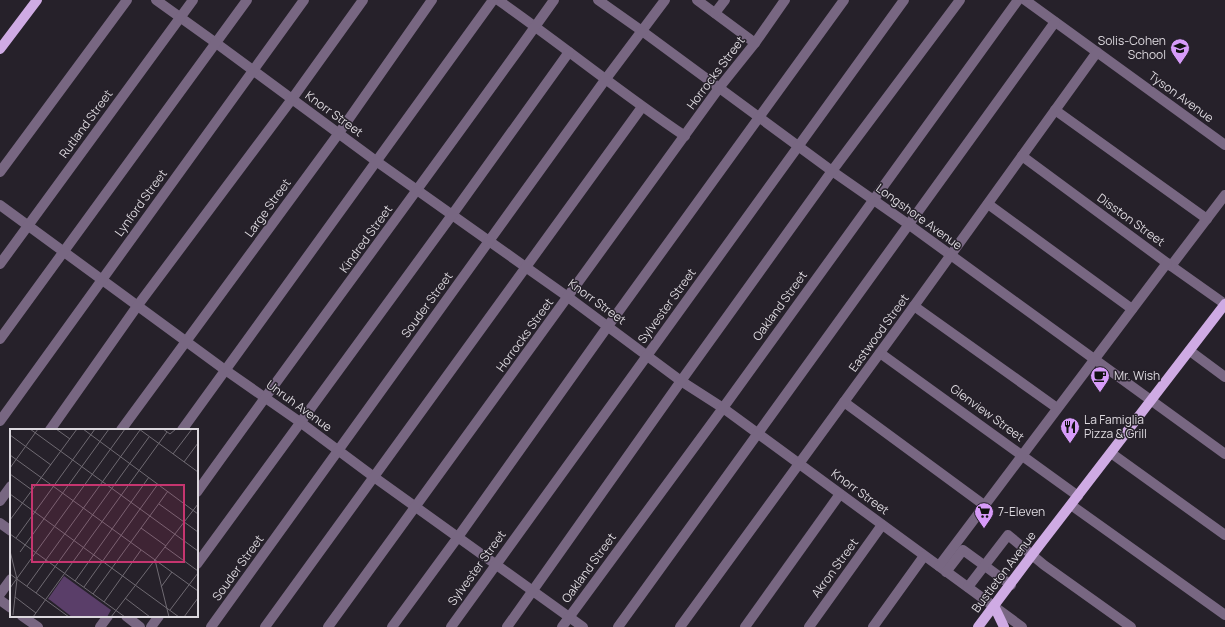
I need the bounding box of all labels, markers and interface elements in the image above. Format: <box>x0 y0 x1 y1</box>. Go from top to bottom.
place label: Solis-Cohen School <box>1098 32 1166 63</box>
street label: Horrocks Street <box>683 33 749 113</box>
school or university icon: Solis-Cohen School <box>1169 37 1191 65</box>
street label: Tyson Avenue <box>1145 67 1217 126</box>
street label: Rutland Street <box>55 86 116 161</box>
street label: Knorr Street <box>302 87 367 140</box>
street label: Lynford Street <box>110 166 171 240</box>
street label: Large Street <box>241 175 295 240</box>
street label: Longshore Avenue <box>873 180 966 254</box>
street label: Disston Street <box>1094 189 1169 250</box>
street label: Kindred Street <box>335 201 396 276</box>
street label: Sylvester Street <box>634 265 700 347</box>
street label: Oakland Street <box>748 267 811 344</box>
street label: Souder Street <box>397 268 456 341</box>
street label: Knorr Street <box>565 275 630 328</box>
street label: Eastwood Street <box>845 290 913 375</box>
street label: Horrocks Street <box>492 294 557 375</box>
cafe icon: Mr. Wish <box>1089 365 1111 393</box>
place label: Mr. Wish <box>1114 367 1160 384</box>
street label: Unruh Avenue <box>263 376 336 435</box>
street label: Glenview Street <box>947 380 1028 445</box>
place label: La Famiglia Pizza & Grill <box>1084 411 1147 442</box>
restaurant icon: La Famiglia Pizza & Grill <box>1059 416 1081 444</box>
inset map <box>10 429 198 617</box>
street label: Knorr Street <box>828 465 893 518</box>
supermarket icon: 7-Eleven <box>973 501 995 529</box>
place label: 7-Eleven <box>998 503 1045 520</box>
street label: Sylvester Street <box>444 527 510 609</box>
street label: Bustleton Avenue <box>967 528 1040 616</box>
street label: Oakland Street <box>557 529 620 606</box>
street label: Souder Street <box>208 531 267 604</box>
street label: Akron Street <box>807 534 862 601</box>

